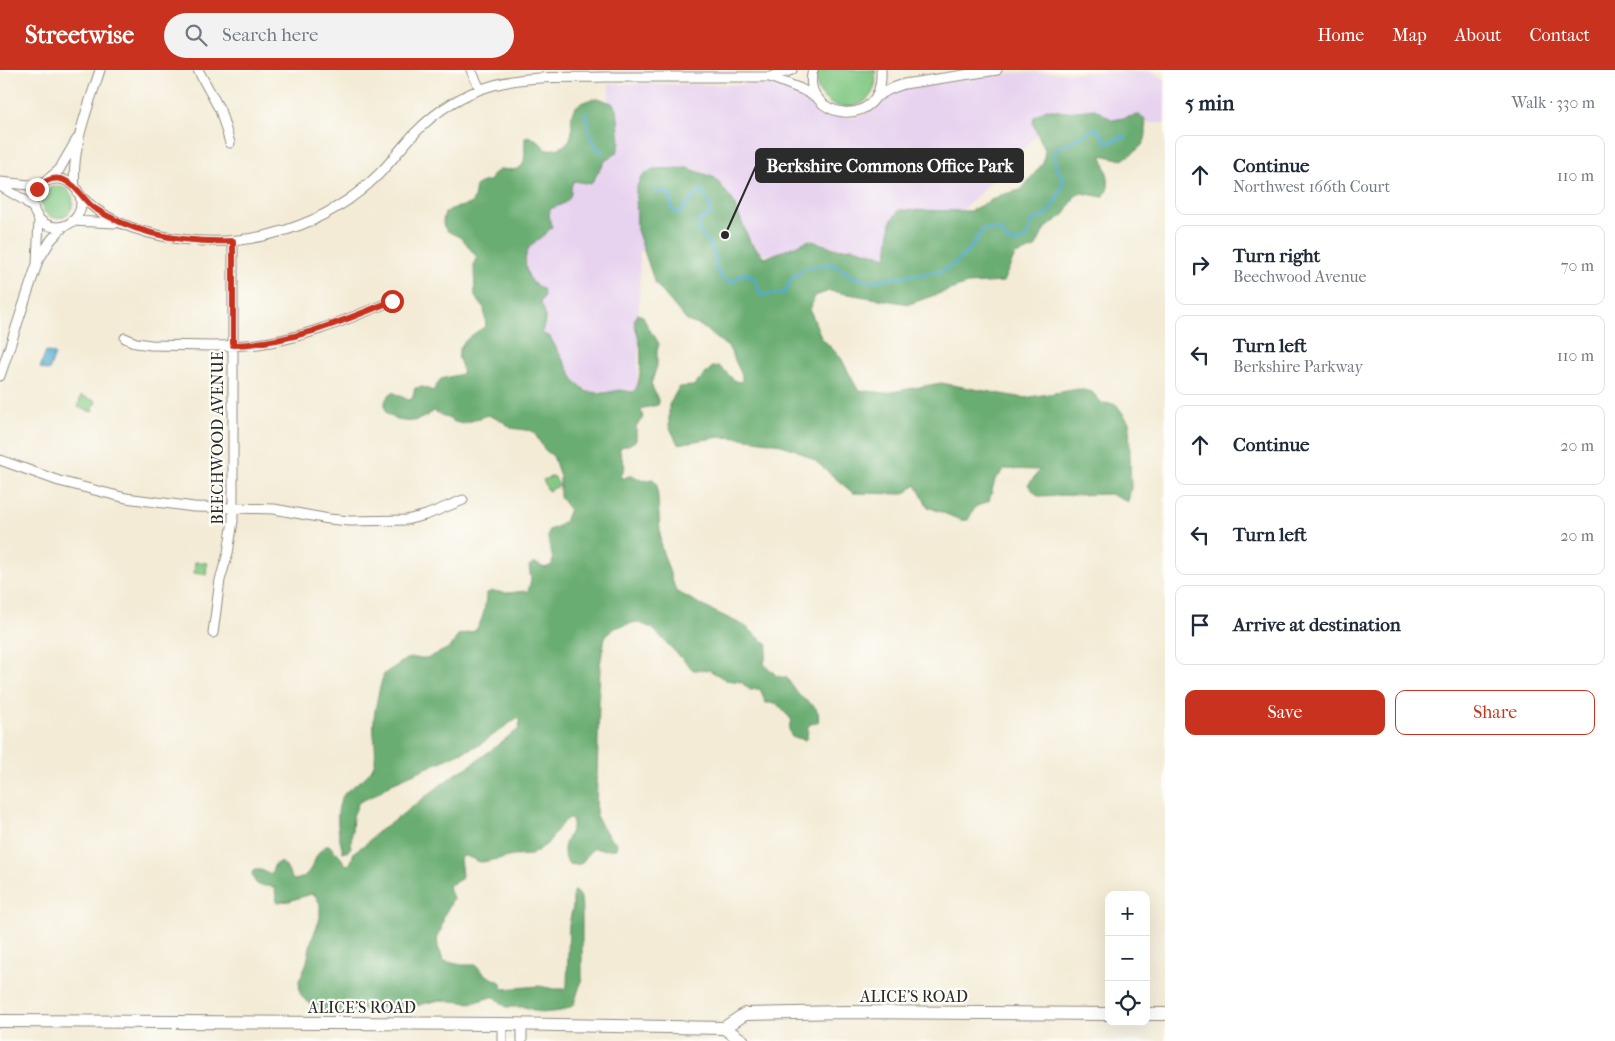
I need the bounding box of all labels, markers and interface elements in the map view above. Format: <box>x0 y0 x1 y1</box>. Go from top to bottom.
search box <box>164 13 514 58</box>
text: Streetwise <box>25 21 134 49</box>
icon: search <box>182 21 210 49</box>
text: Search here <box>222 24 318 46</box>
text: Home <box>1317 25 1364 46</box>
text: Map <box>1392 25 1427 46</box>
text: About <box>1455 25 1501 46</box>
text: Contact <box>1529 25 1590 46</box>
text: 5 min <box>1185 91 1234 115</box>
text: Walk · 330 m <box>1512 93 1595 112</box>
callout: Berkshire Commons Office Park <box>756 149 1023 182</box>
text: Continue <box>1233 155 1309 177</box>
text: Berkshire Commons Office Park <box>766 156 1014 177</box>
icon: ahead <box>1186 161 1214 189</box>
text: 110 m <box>1557 166 1594 185</box>
text: Northwest 166th Court <box>1233 177 1390 196</box>
route end <box>26 178 49 201</box>
text: Turn right <box>1233 245 1320 267</box>
icon: right <box>1186 251 1214 279</box>
text: 70 m <box>1561 256 1594 275</box>
text: Beechwood Avenue <box>1233 267 1366 286</box>
route start <box>381 290 404 313</box>
text: Turn left <box>1233 335 1307 357</box>
icon: left <box>1186 341 1214 369</box>
text: 110 m <box>1557 346 1594 365</box>
street label: BEECHWOOD AVENUE <box>208 351 227 525</box>
text: Berkshire Parkway <box>1233 357 1363 376</box>
icon: ahead <box>1186 431 1214 459</box>
text: Continue <box>1233 434 1309 456</box>
text: 20 m <box>1560 436 1594 455</box>
icon: left <box>1186 521 1214 549</box>
text: Turn left <box>1233 524 1307 546</box>
text: 20 m <box>1560 526 1594 545</box>
icon: arrive <box>1186 611 1214 639</box>
text: Arrive at destination <box>1233 614 1401 636</box>
button: Save <box>1185 690 1385 735</box>
button: Share <box>1395 690 1595 735</box>
map controls <box>1105 891 1150 1026</box>
button: + <box>1105 891 1150 936</box>
button: − <box>1105 936 1150 981</box>
button: locate <box>1105 981 1150 1026</box>
street label: ALICE'S ROAD <box>859 987 968 1006</box>
street label: ALICE'S ROAD <box>307 998 416 1017</box>

